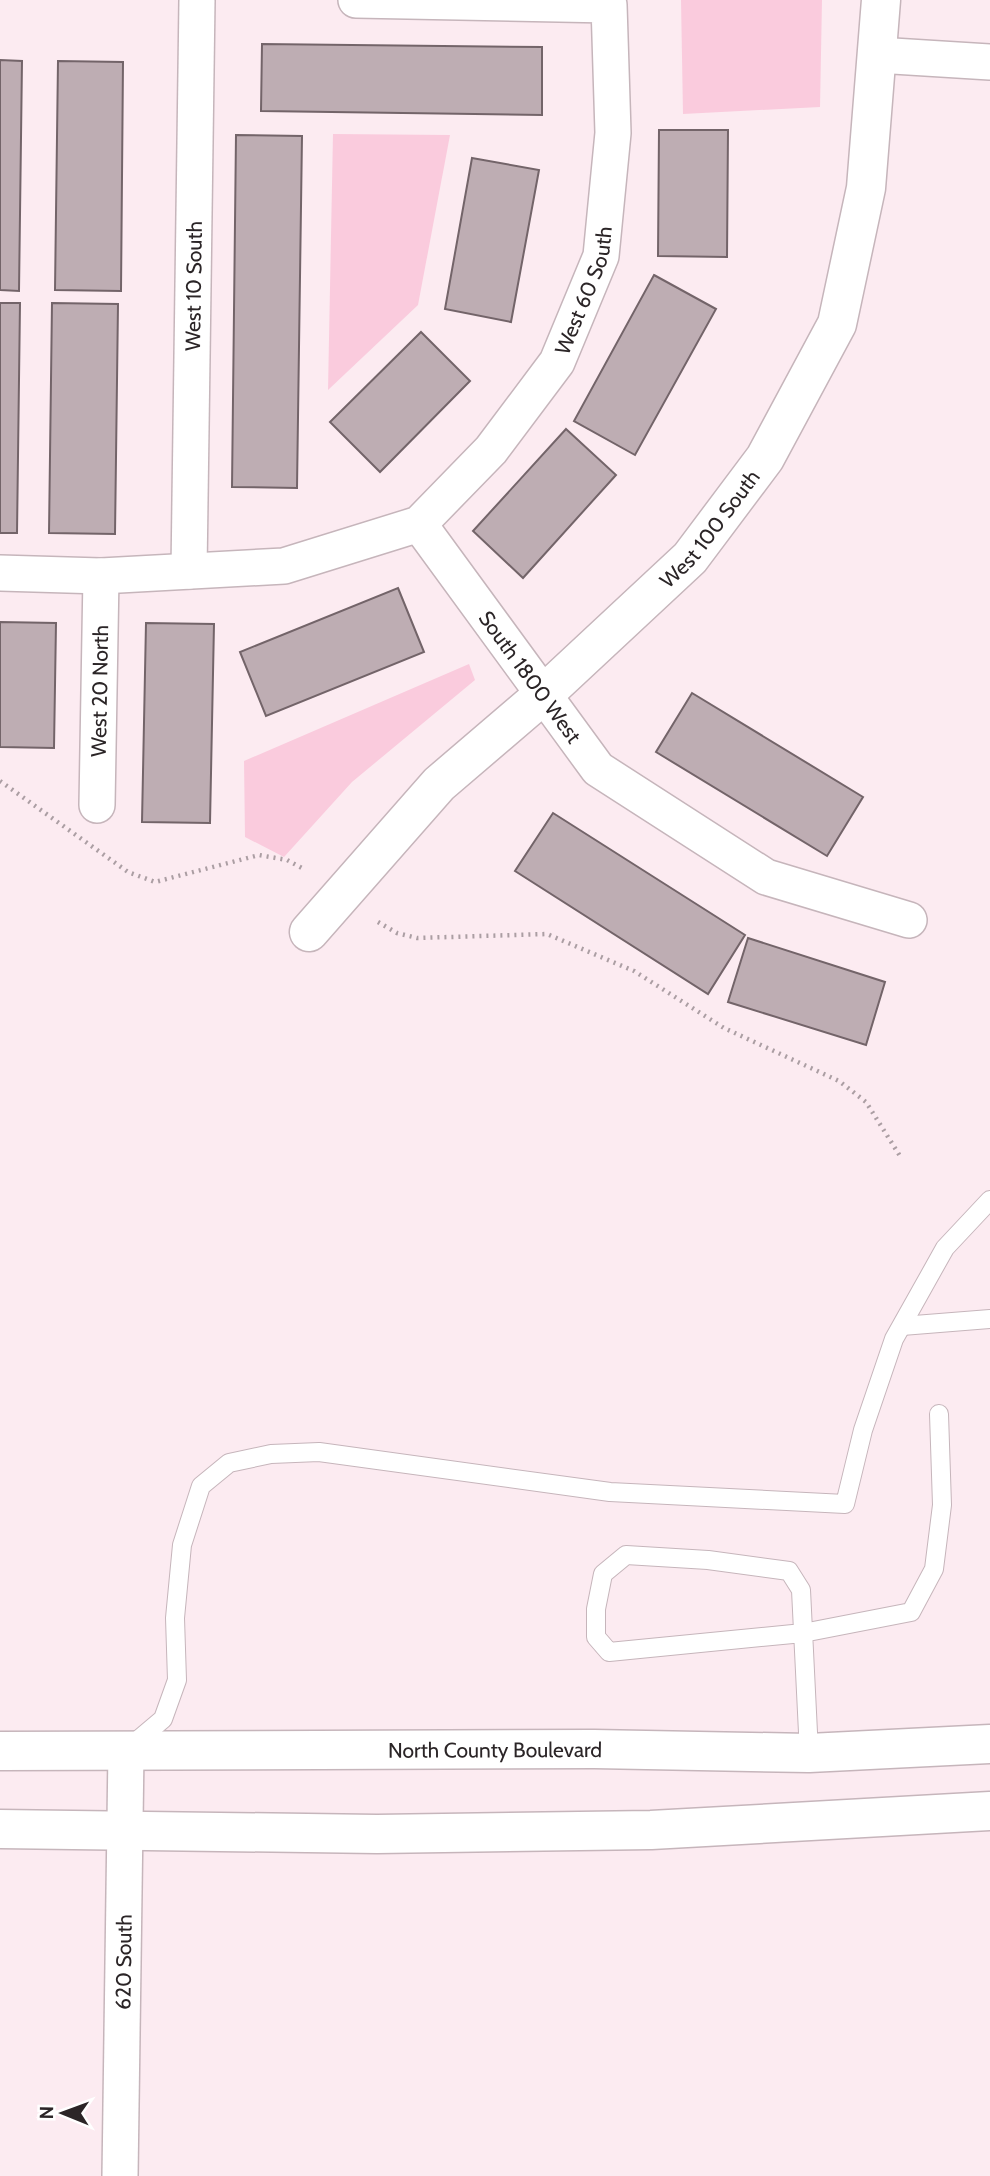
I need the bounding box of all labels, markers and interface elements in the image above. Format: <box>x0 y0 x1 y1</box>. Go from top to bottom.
street label: West 10 South <box>180 221 206 351</box>
street label: West 60 South <box>549 225 616 358</box>
street label: West 100 South <box>654 465 764 592</box>
street label: South 1800 West <box>474 606 587 747</box>
street label: West 20 North <box>85 625 113 757</box>
street label: North County Boulevard <box>388 1736 602 1762</box>
street label: 620 South <box>110 1914 136 2010</box>
north arrow <box>28 2078 98 2148</box>
text: N <box>35 2106 58 2120</box>

